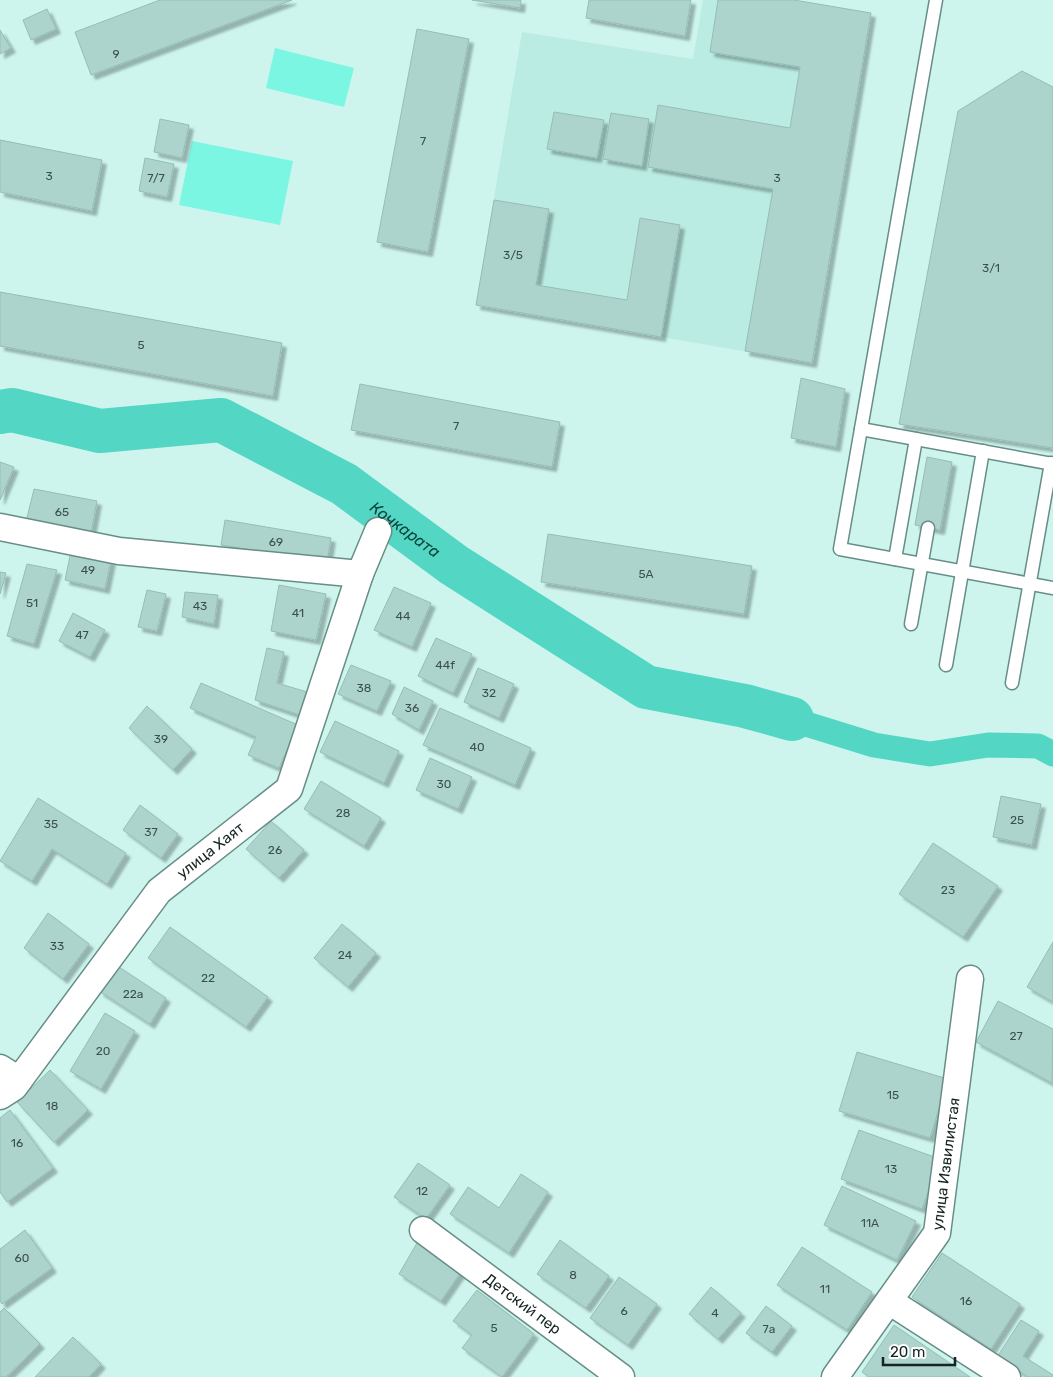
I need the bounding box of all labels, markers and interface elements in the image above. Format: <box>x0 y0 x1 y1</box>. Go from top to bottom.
house number: 9 <box>112 47 120 61</box>
house number: 7 <box>420 134 426 148</box>
house number: 3 <box>45 169 53 183</box>
house number: 7/7 <box>147 171 165 185</box>
house number: 3 <box>773 171 781 185</box>
house number: 3/5 <box>503 248 523 262</box>
house number: 3/1 <box>982 261 1000 275</box>
house number: 5 <box>137 338 145 352</box>
house number: 7 <box>453 419 459 433</box>
water label: Кочкарата <box>366 498 444 562</box>
house number: 65 <box>55 505 69 519</box>
house number: 69 <box>269 535 283 549</box>
house number: 49 <box>81 563 95 577</box>
house number: 5А <box>638 567 654 581</box>
house number: 51 <box>26 596 38 610</box>
house number: 43 <box>193 599 207 613</box>
house number: 41 <box>292 606 304 620</box>
house number: 44 <box>396 609 411 623</box>
house number: 47 <box>75 628 89 642</box>
house number: 44f <box>435 658 455 672</box>
house number: 38 <box>357 681 371 695</box>
house number: 32 <box>482 686 496 700</box>
house number: 36 <box>405 701 419 715</box>
house number: 39 <box>154 732 168 746</box>
house number: 40 <box>469 740 485 754</box>
house number: 30 <box>437 777 451 791</box>
house number: 28 <box>336 806 350 820</box>
house number: 25 <box>1010 813 1024 827</box>
house number: 35 <box>44 817 58 831</box>
street label: улица Хаят <box>173 818 248 882</box>
house number: 37 <box>144 825 158 839</box>
house number: 26 <box>268 843 282 857</box>
house number: 23 <box>941 883 955 897</box>
house number: 33 <box>50 939 64 953</box>
house number: 24 <box>338 948 353 962</box>
house number: 22 <box>201 971 215 985</box>
house number: 22а <box>123 987 143 1001</box>
house number: 27 <box>1009 1029 1023 1043</box>
house number: 20 <box>96 1044 110 1058</box>
house number: 15 <box>887 1088 899 1102</box>
street label: улица Извилистая <box>928 1097 963 1231</box>
house number: 18 <box>46 1099 58 1113</box>
house number: 16 <box>11 1136 23 1150</box>
house number: 13 <box>885 1162 897 1176</box>
house number: 12 <box>416 1184 428 1198</box>
house number: 11А <box>861 1216 879 1230</box>
house number: 60 <box>15 1251 29 1265</box>
house number: 8 <box>569 1268 577 1282</box>
street label: Детский пер <box>481 1269 565 1338</box>
house number: 11 <box>820 1282 830 1296</box>
house number: 16 <box>960 1294 972 1308</box>
house number: 6 <box>620 1304 628 1318</box>
house number: 4 <box>711 1306 719 1320</box>
house number: 5 <box>490 1321 498 1335</box>
house number: 7а <box>763 1322 775 1336</box>
scale bar <box>883 1334 956 1366</box>
text: 20 m <box>890 1343 925 1361</box>

